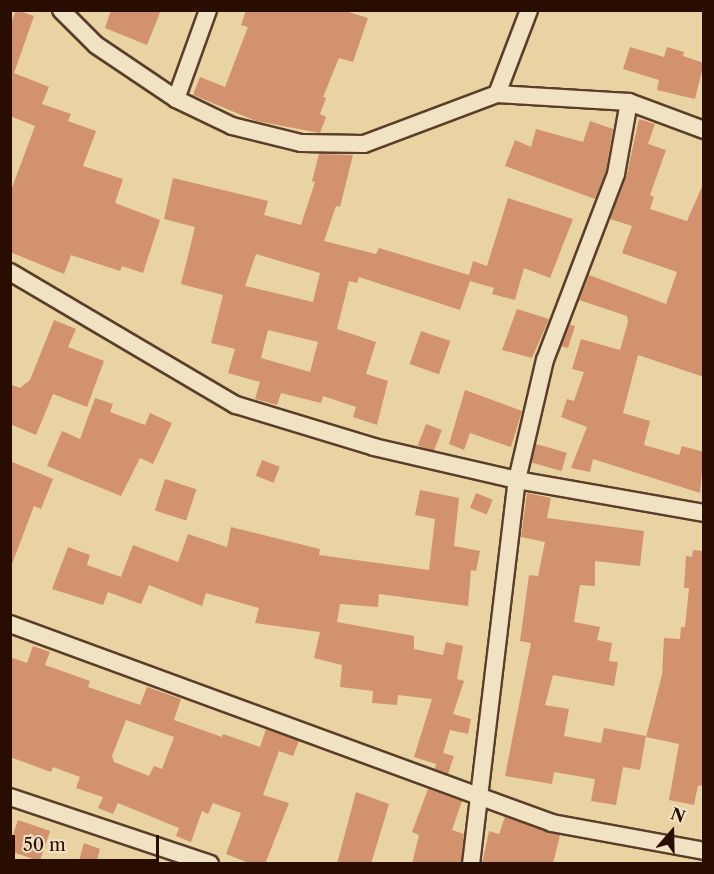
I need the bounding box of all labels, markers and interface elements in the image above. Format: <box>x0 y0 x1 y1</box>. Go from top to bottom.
north arrow <box>642 802 702 862</box>
text: N <box>668 803 688 827</box>
scale bar <box>15 823 162 861</box>
text: 50 m <box>23 834 66 856</box>

